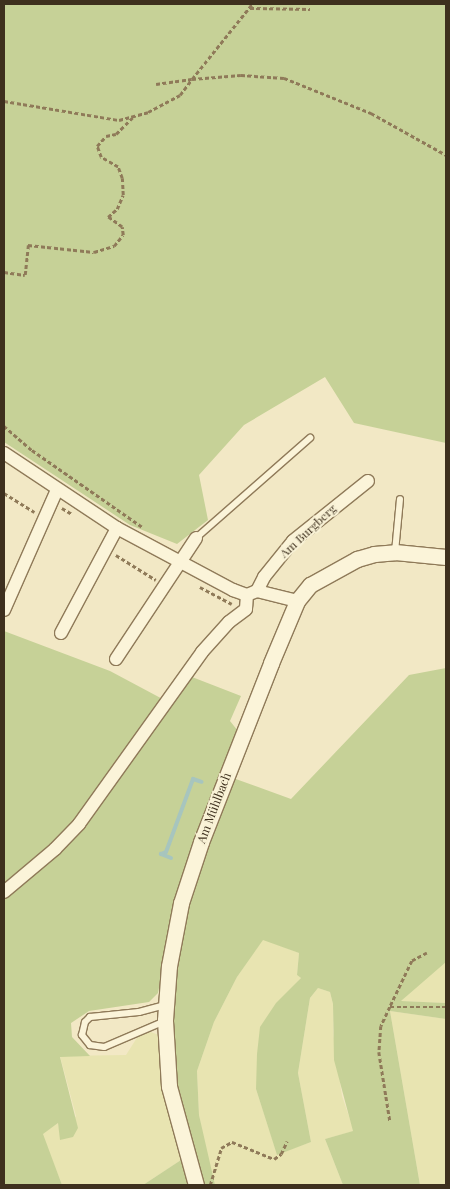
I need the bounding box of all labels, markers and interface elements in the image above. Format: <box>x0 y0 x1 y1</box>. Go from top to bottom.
street label: Am Burgberg <box>277 501 339 561</box>
street label: Am Mühlbach <box>194 771 234 845</box>

